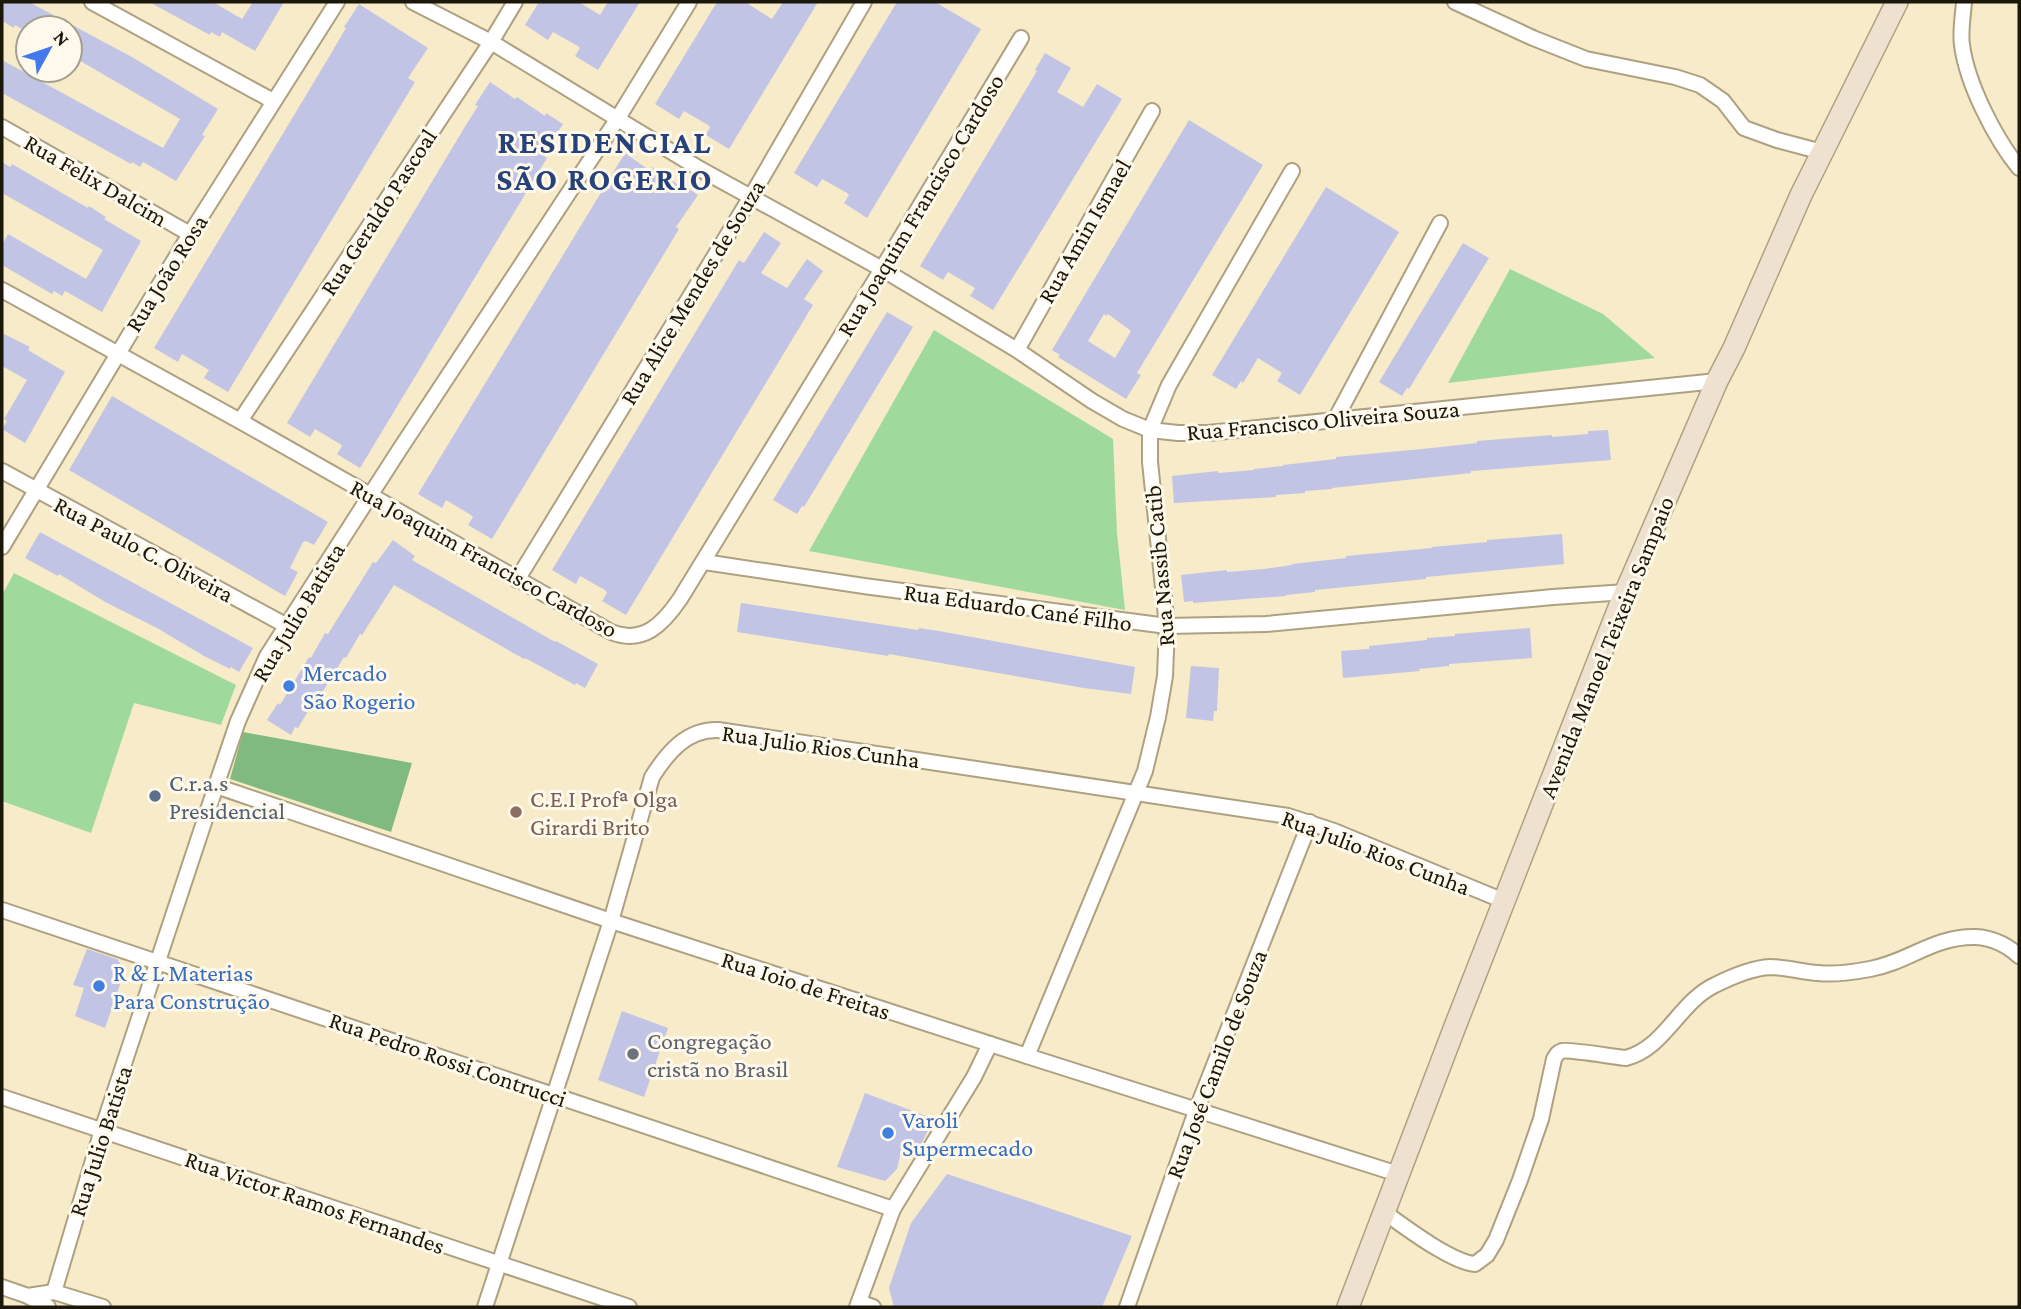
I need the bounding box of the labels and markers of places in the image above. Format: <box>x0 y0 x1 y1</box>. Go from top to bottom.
place label: Mercado São Rogerio <box>303 659 415 714</box>
marker: Mercado São Rogerio <box>281 678 297 694</box>
place label: C.r.a.s Presidencial <box>169 769 285 824</box>
place label: C.E.I Profª Olga Girardi Brito <box>530 785 678 840</box>
marker: C.r.a.s Presidencial <box>147 788 163 804</box>
marker: C.E.I Profª Olga Girardi Brito <box>508 804 524 820</box>
place label: R & L Materias Para Construção <box>113 959 270 1014</box>
marker: R & L Materias Para Construção <box>91 978 107 994</box>
place label: Congregação cristã no Brasil <box>647 1027 788 1082</box>
marker: Congregação cristã no Brasil <box>625 1046 641 1062</box>
place label: Varoli Supermecado <box>902 1106 1033 1161</box>
marker: Varoli Supermecado <box>880 1125 896 1141</box>

